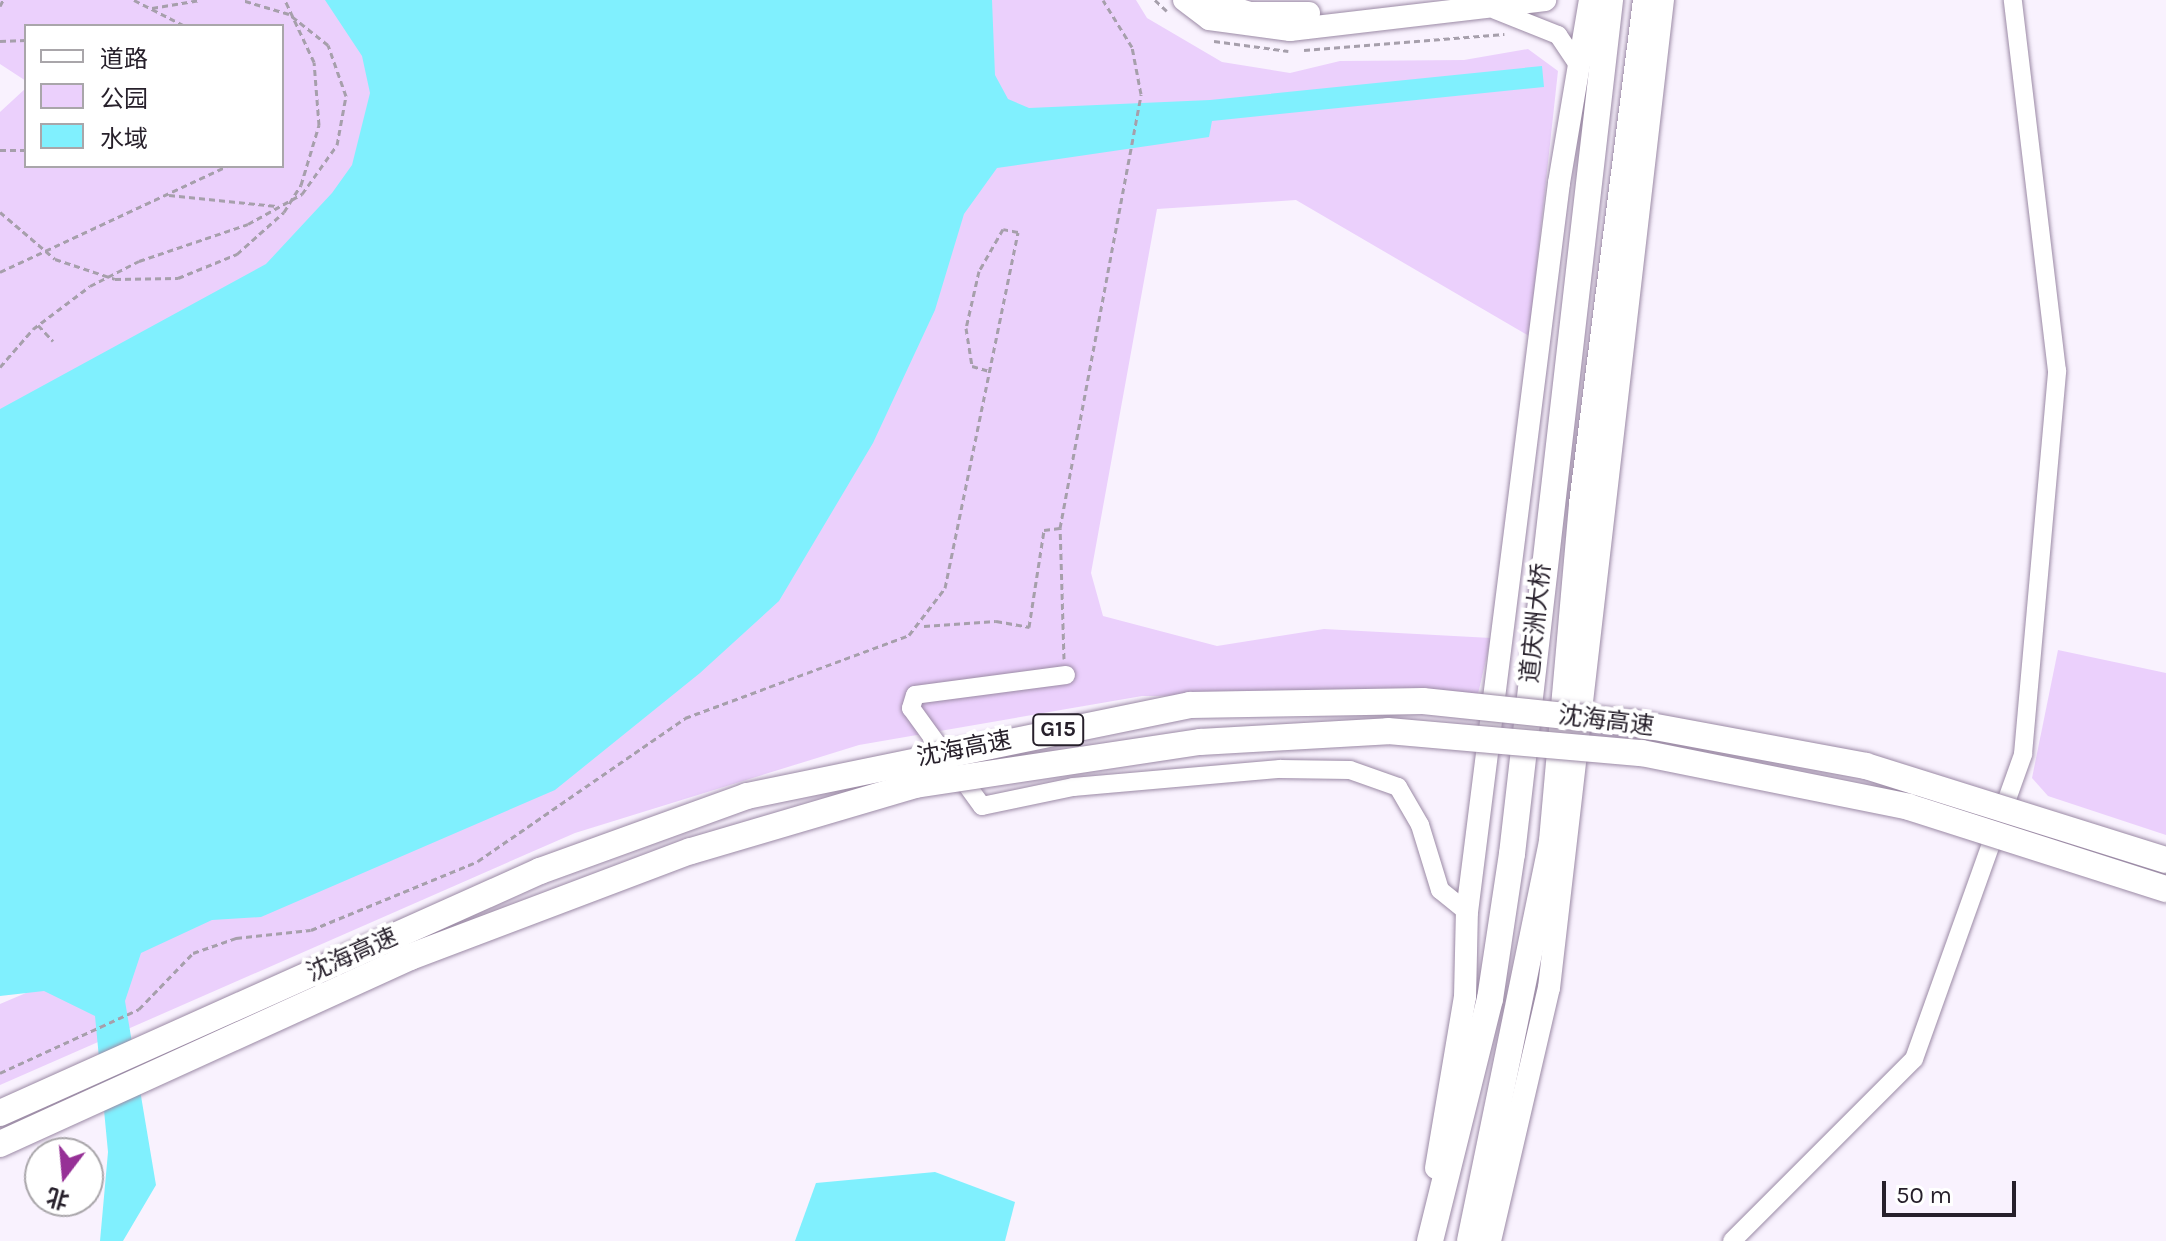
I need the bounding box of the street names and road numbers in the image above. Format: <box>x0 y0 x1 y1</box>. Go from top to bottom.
street label: 道庆洲大桥 <box>1515 562 1557 684</box>
street label: 沈海高速 <box>1557 701 1655 741</box>
road number: G15 <box>1032 712 1084 748</box>
street label: 沈海高速 <box>914 726 1014 772</box>
street label: 沈海高速 <box>302 922 402 988</box>

